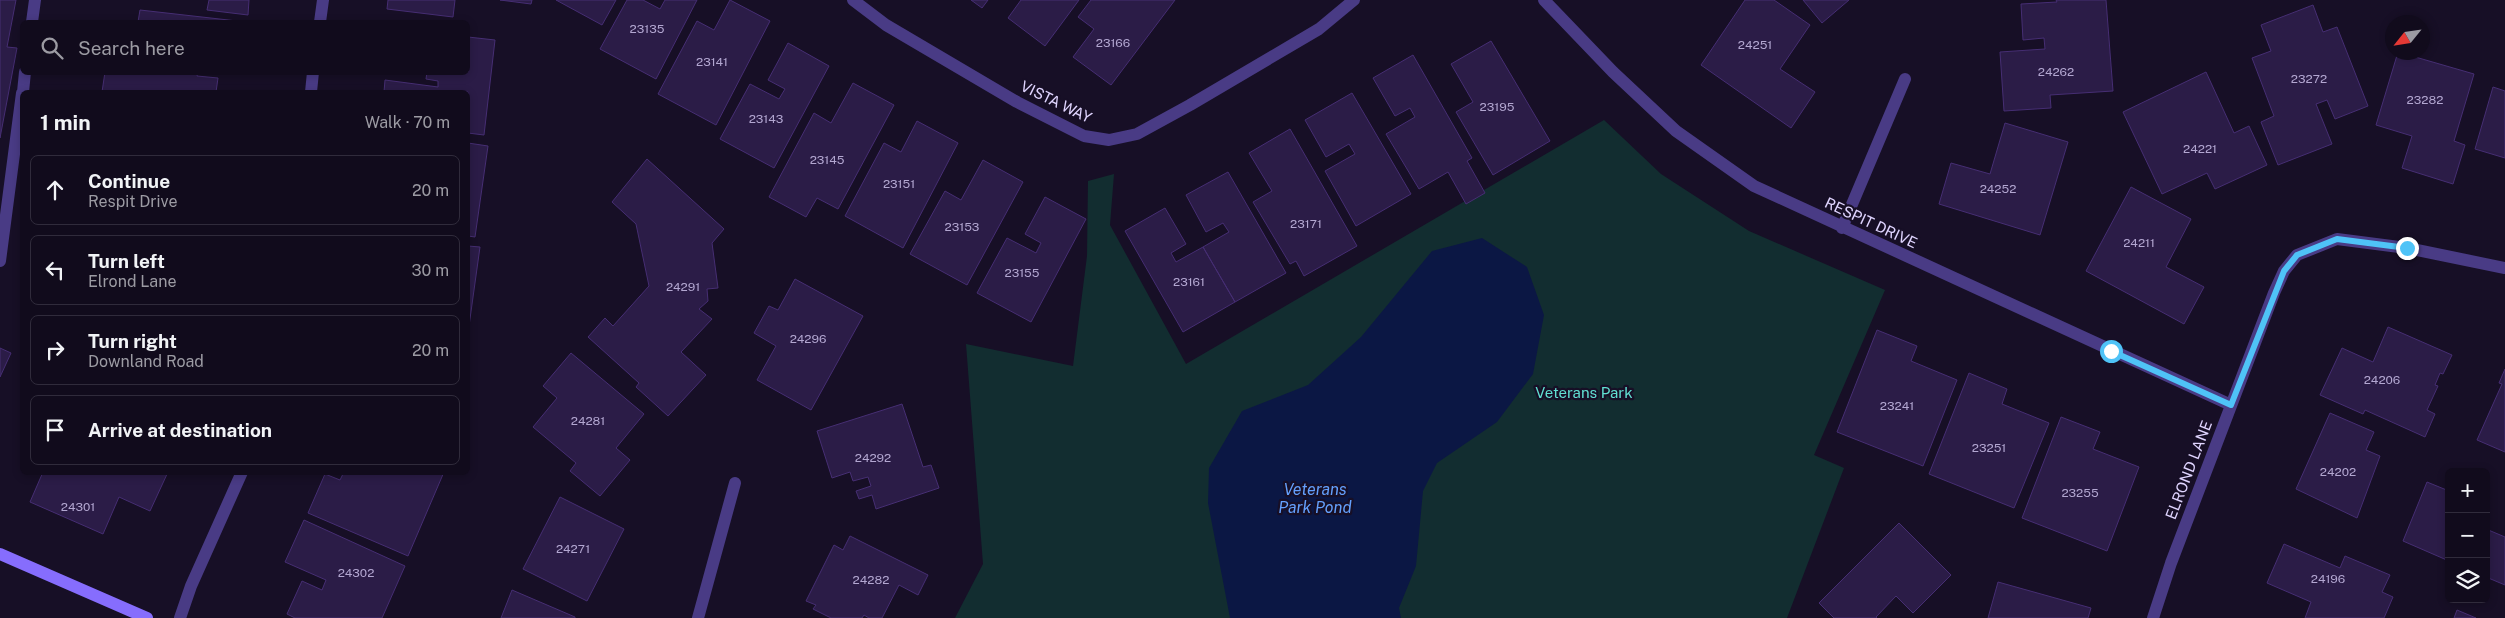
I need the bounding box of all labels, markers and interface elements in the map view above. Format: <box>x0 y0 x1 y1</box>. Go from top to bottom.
north arrow <box>2385 15 2430 60</box>
search box <box>20 20 470 75</box>
house number: 23135 <box>630 22 665 36</box>
icon: search <box>38 34 66 62</box>
house number: 23166 <box>1096 36 1130 50</box>
text: Search here <box>78 37 185 59</box>
house number: 24251 <box>1738 38 1772 52</box>
house number: 23141 <box>696 55 728 69</box>
house number: 24262 <box>2038 65 2074 79</box>
house number: 23272 <box>2291 72 2327 86</box>
street label: VISTA WAY <box>1018 77 1095 126</box>
house number: 23282 <box>2407 93 2443 107</box>
house number: 23195 <box>1480 100 1515 114</box>
text: 1 min <box>40 110 91 135</box>
house number: 23143 <box>749 112 783 126</box>
text: Walk · 70 m <box>365 113 450 132</box>
house number: 24221 <box>2183 142 2217 156</box>
house number: 23145 <box>810 153 845 167</box>
text: Continue <box>88 170 170 192</box>
icon: ahead <box>41 176 69 204</box>
house number: 23151 <box>883 177 915 191</box>
text: 20 m <box>412 181 449 200</box>
house number: 24252 <box>1980 182 2016 196</box>
text: Respit Drive <box>88 192 178 211</box>
street label: RESPIT DRIVE <box>1822 194 1920 251</box>
house number: 23171 <box>1290 217 1322 231</box>
house number: 23153 <box>945 220 979 234</box>
house number: 24211 <box>2123 236 2155 250</box>
route end <box>2396 237 2419 260</box>
text: Turn left <box>88 250 165 272</box>
icon: left <box>41 256 69 284</box>
text: 30 m <box>412 261 449 280</box>
house number: 23155 <box>1005 266 1040 280</box>
text: Elrond Lane <box>88 272 176 291</box>
house number: 23161 <box>1173 275 1205 289</box>
house number: 24291 <box>666 280 700 294</box>
text: Turn right <box>88 330 177 352</box>
house number: 24296 <box>790 332 826 346</box>
icon: right <box>41 336 69 364</box>
route start <box>2100 340 2123 363</box>
text: 20 m <box>412 341 449 360</box>
text: Downland Road <box>88 352 204 371</box>
house number: 24206 <box>2364 373 2400 387</box>
park label: Veterans Park <box>1535 384 1633 401</box>
house number: 23241 <box>1880 399 1914 413</box>
house number: 24281 <box>571 414 605 428</box>
icon: arrive <box>41 416 69 444</box>
street label: ELROND LANE <box>2162 418 2215 522</box>
text: Arrive at destination <box>88 419 272 441</box>
house number: 23251 <box>1972 441 2006 455</box>
house number: 24292 <box>855 451 891 465</box>
house number: 24202 <box>2320 465 2356 479</box>
map controls <box>2445 468 2490 603</box>
button: + <box>2445 468 2490 513</box>
water label: Veterans Park Pond <box>1278 480 1352 517</box>
house number: 23255 <box>2061 486 2099 500</box>
house number: 24301 <box>61 500 95 514</box>
button: − <box>2445 513 2490 558</box>
house number: 24271 <box>556 542 590 556</box>
button: layers <box>2445 558 2490 603</box>
house number: 24302 <box>338 566 374 580</box>
house number: 24196 <box>2311 572 2345 586</box>
house number: 24282 <box>853 573 889 587</box>

